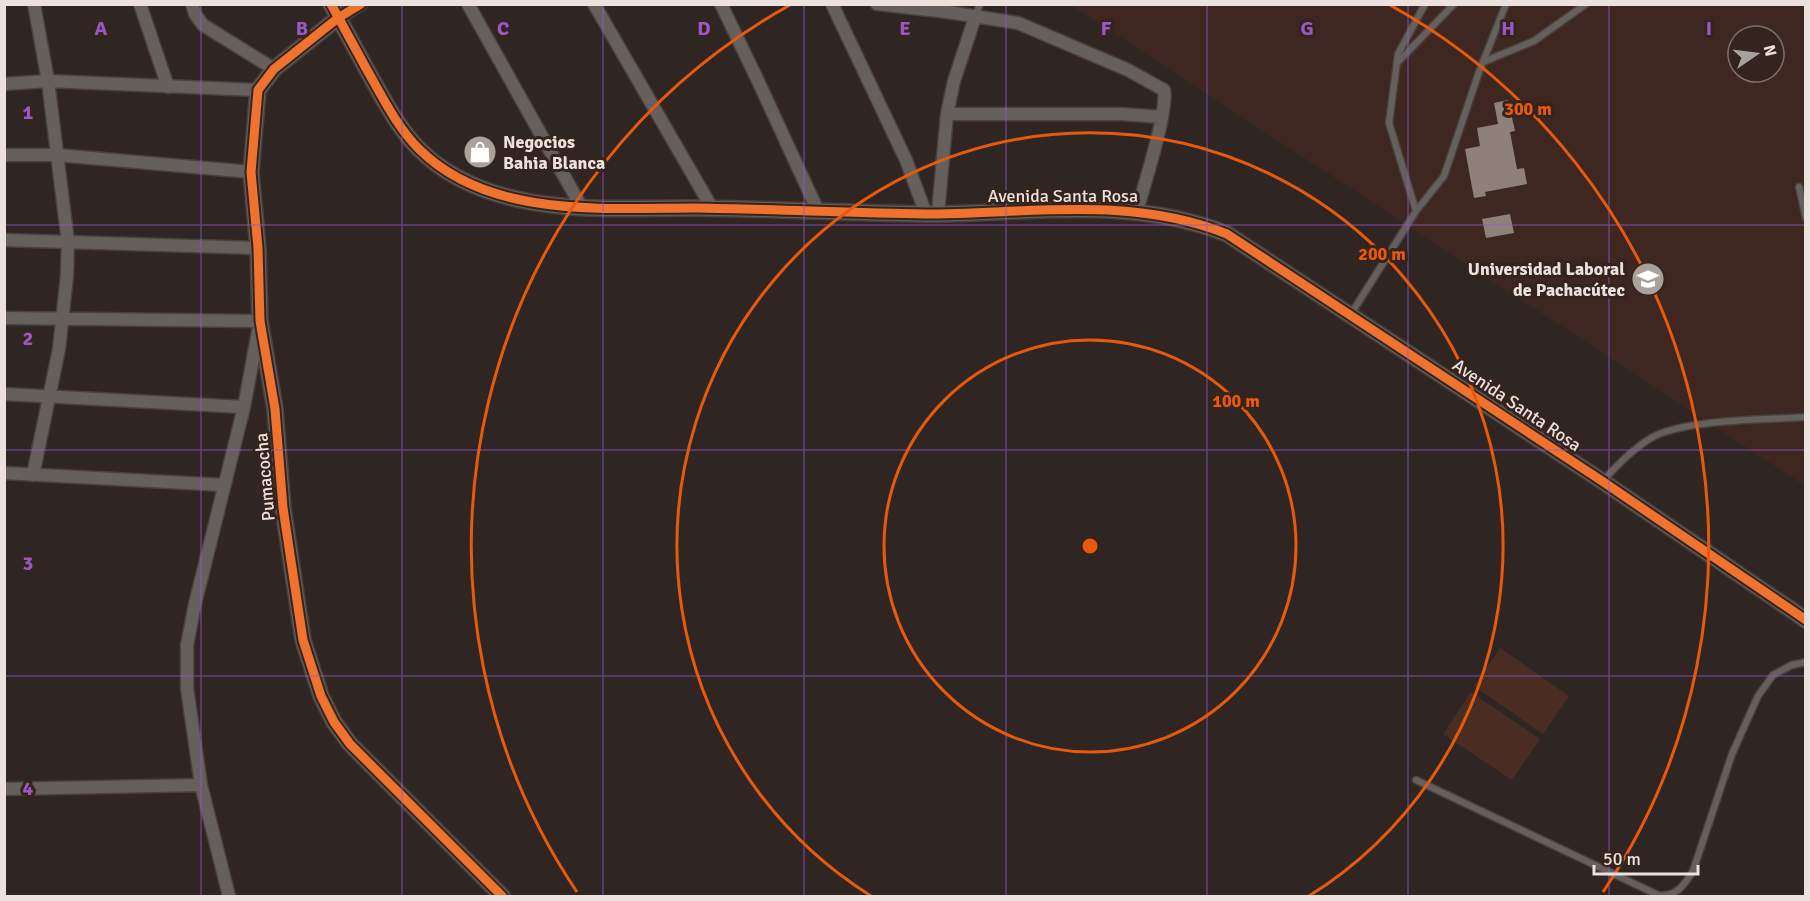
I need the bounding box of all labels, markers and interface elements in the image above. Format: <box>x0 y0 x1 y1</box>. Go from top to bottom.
text: A <box>95 16 108 41</box>
text: B <box>296 16 308 41</box>
text: C <box>497 16 509 41</box>
text: D <box>697 16 711 41</box>
text: E <box>899 16 911 41</box>
text: F <box>1101 16 1112 41</box>
text: G <box>1300 16 1314 41</box>
text: H <box>1501 16 1515 41</box>
text: I <box>1706 16 1712 41</box>
north arrow <box>1726 24 1786 84</box>
text: N <box>1759 43 1781 58</box>
text: 300 m <box>1504 98 1552 120</box>
text: 1 <box>23 100 34 125</box>
place label: Negocios Bahia Blanca <box>503 131 605 174</box>
shop icon: Negocios Bahia Blanca <box>462 134 498 170</box>
street label: Avenida Santa Rosa <box>988 185 1138 207</box>
text: 200 m <box>1358 243 1406 265</box>
place label: Universidad Laboral de Pachacútec <box>1468 258 1625 301</box>
school or university icon: Universidad Laboral de Pachacútec <box>1630 261 1666 297</box>
text: 2 <box>23 326 33 351</box>
street label: Avenida Santa Rosa <box>1449 354 1585 456</box>
text: 100 m <box>1212 390 1260 412</box>
street label: Pumacocha <box>250 432 280 522</box>
centre of rings <box>1080 536 1100 556</box>
text: 3 <box>23 551 33 576</box>
text: 4 <box>23 776 34 801</box>
scale bar <box>1594 838 1698 876</box>
text: 50 m <box>1603 848 1641 870</box>

